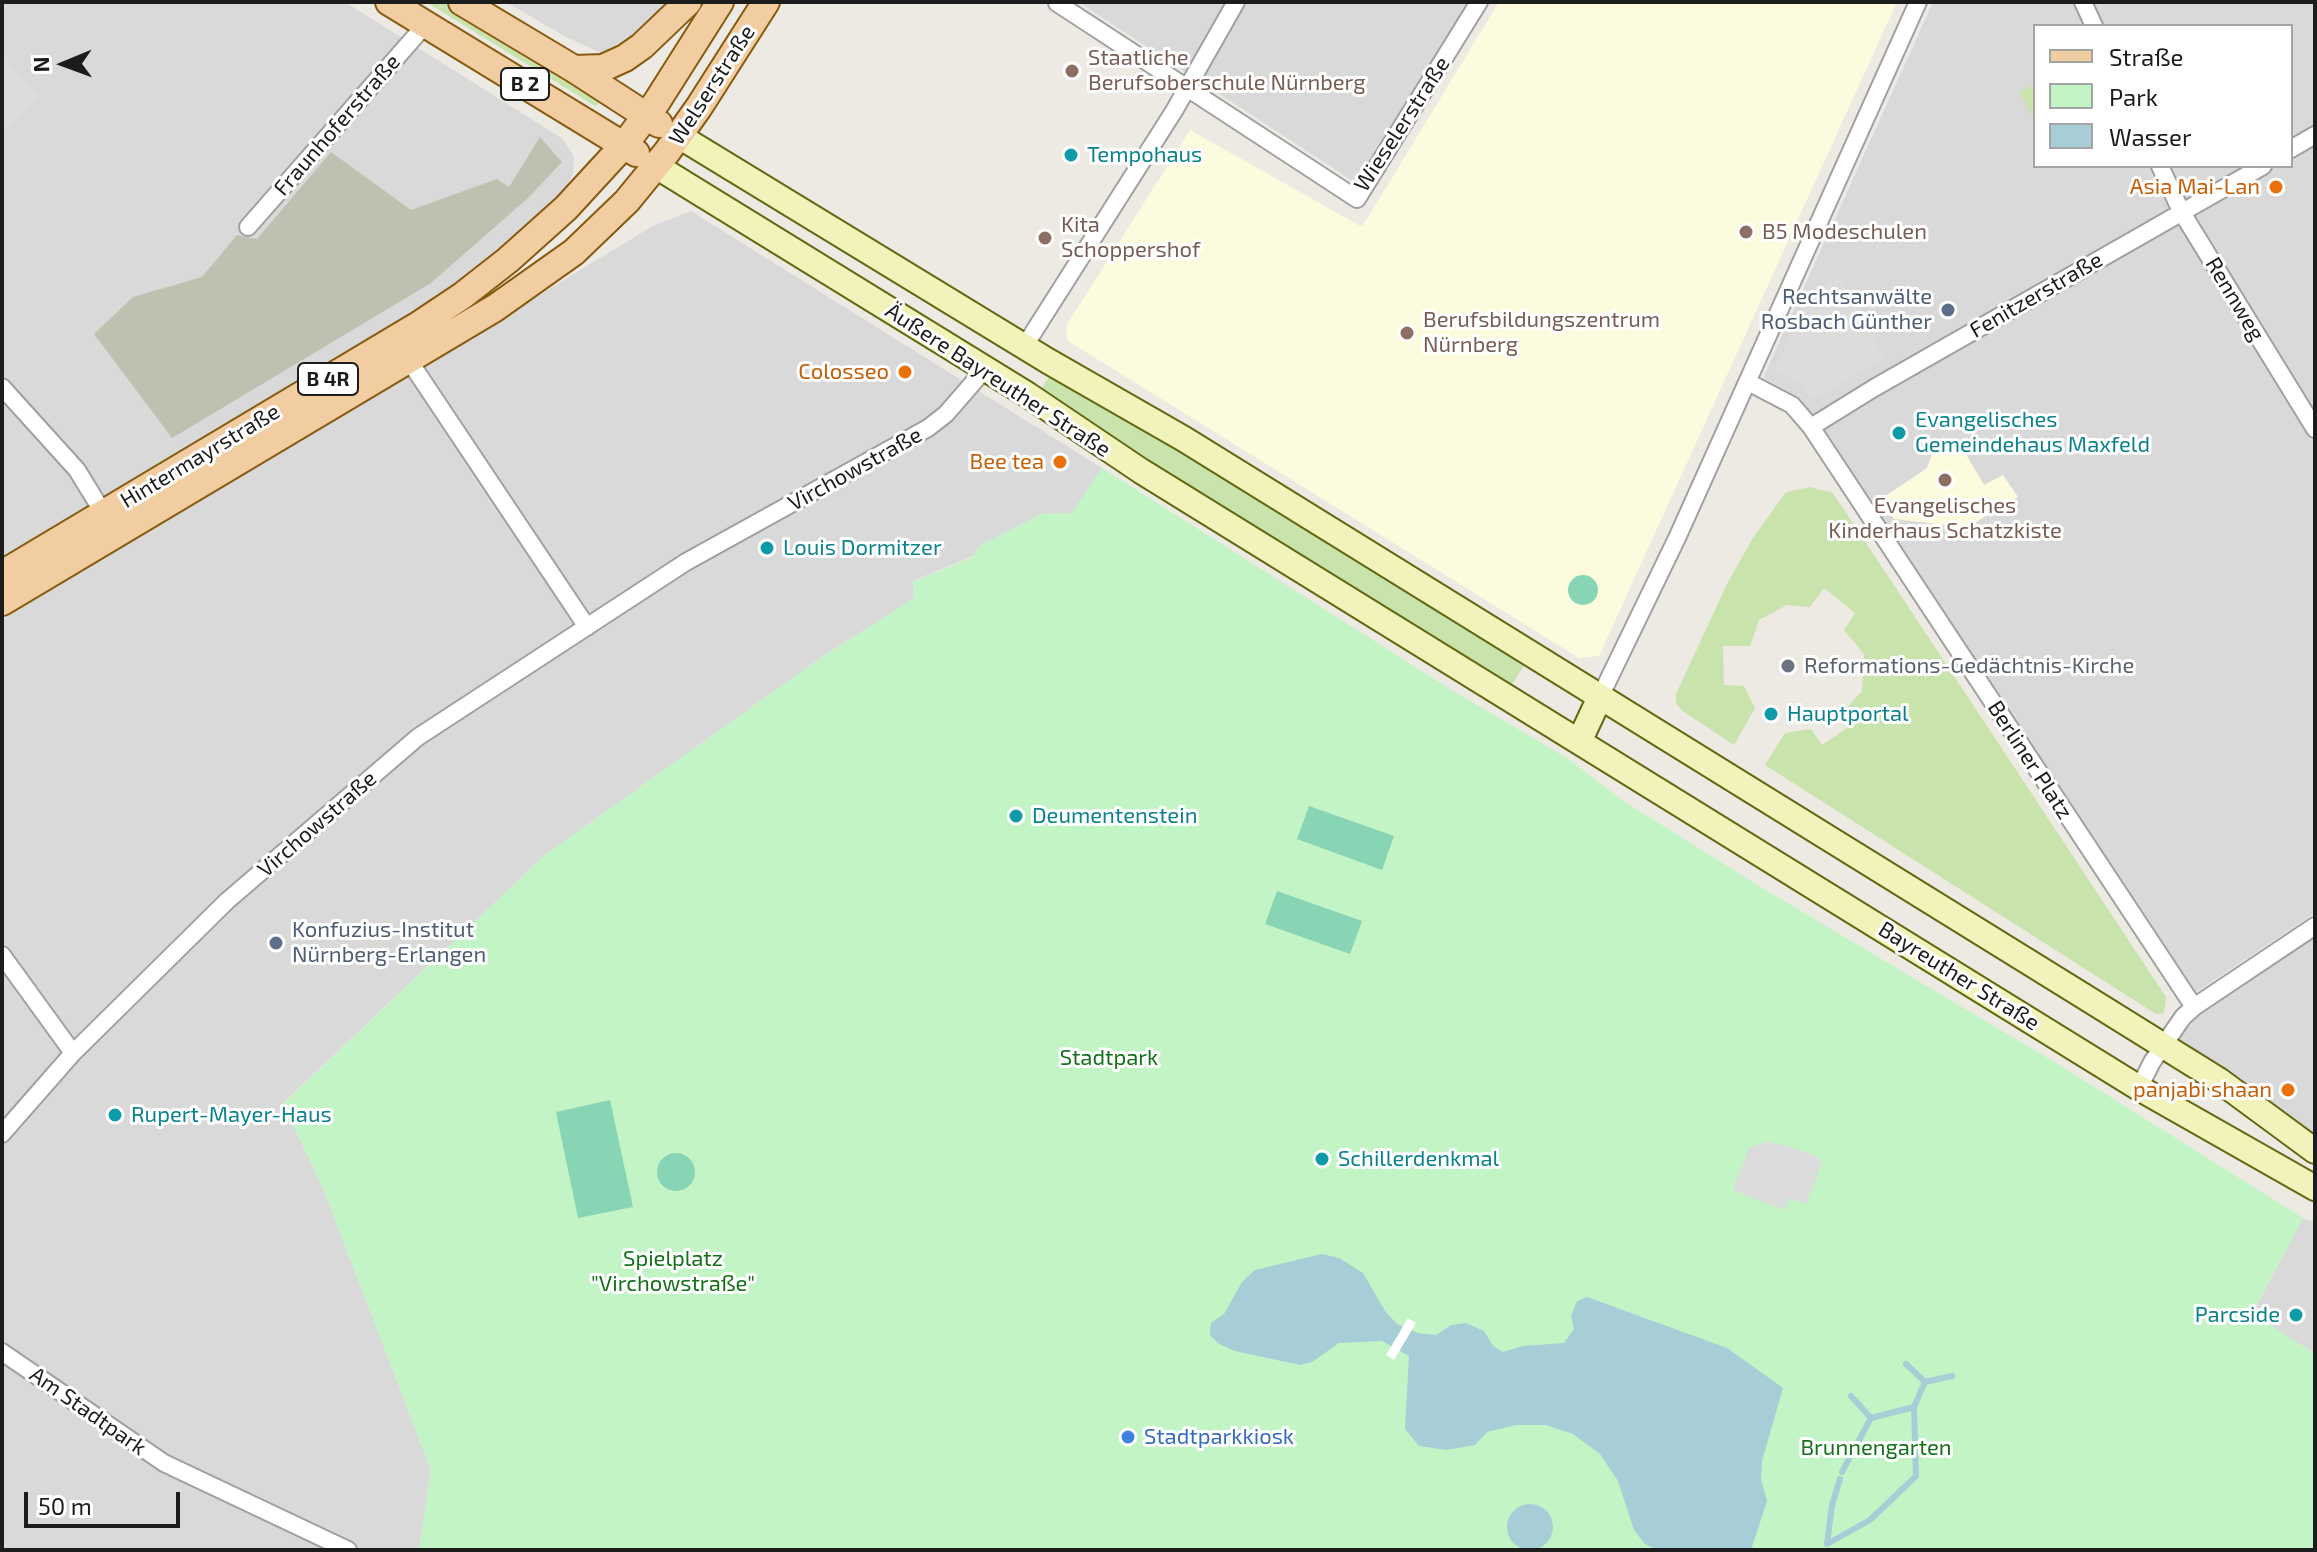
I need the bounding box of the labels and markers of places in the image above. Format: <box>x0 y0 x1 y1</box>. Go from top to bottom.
place label: Staatliche Berufsoberschule Nürnberg <box>1088 45 1366 96</box>
marker: Staatliche Berufsoberschule Nürnberg <box>1063 62 1081 80</box>
place label: Tempohaus <box>1087 142 1202 168</box>
marker: Tempohaus <box>1062 146 1080 164</box>
place label: Asia Mai-Lan <box>2130 174 2260 200</box>
marker: Asia Mai-Lan <box>2267 178 2285 196</box>
place label: Kita Schoppershof <box>1061 212 1200 264</box>
place label: B5 Modeschulen <box>1762 219 1927 245</box>
marker: B5 Modeschulen <box>1737 223 1755 241</box>
marker: Kita Schoppershof <box>1036 229 1054 247</box>
place label: Rechtsanwälte Rosbach Günther <box>1761 284 1932 336</box>
marker: Rechtsanwälte Rosbach Günther <box>1939 301 1957 319</box>
place label: Berufsbildungszentrum Nürnberg <box>1423 307 1660 358</box>
marker: Berufsbildungszentrum Nürnberg <box>1398 324 1416 342</box>
place label: Colosseo <box>798 359 889 385</box>
marker: Colosseo <box>896 363 914 381</box>
place label: Evangelisches Gemeindehaus Maxfeld <box>1915 407 2150 458</box>
marker: Evangelisches Gemeindehaus Maxfeld <box>1890 424 1908 442</box>
place label: Bee tea <box>970 449 1044 475</box>
marker: Bee tea <box>1051 453 1069 471</box>
marker: Evangelisches Kinderhaus Schatzkiste <box>1936 471 1954 489</box>
place label: Evangelisches Kinderhaus Schatzkiste <box>1828 493 2062 544</box>
place label: Louis Dormitzer <box>783 535 942 561</box>
marker: Louis Dormitzer <box>758 539 776 557</box>
place label: Reformations-Gedächtnis-Kirche <box>1804 653 2134 679</box>
marker: Reformations-Gedächtnis-Kirche <box>1779 657 1797 675</box>
place label: Hauptportal <box>1787 701 1909 727</box>
marker: Hauptportal <box>1762 705 1780 723</box>
place label: Deumentenstein <box>1032 803 1197 829</box>
marker: Deumentenstein <box>1007 807 1025 825</box>
place label: Konfuzius-Institut Nürnberg-Erlangen <box>292 917 486 968</box>
marker: Konfuzius-Institut Nürnberg-Erlangen <box>267 934 285 952</box>
place label: panjabi shaan <box>2133 1077 2272 1103</box>
marker: panjabi shaan <box>2279 1081 2297 1099</box>
place label: Rupert-Mayer-Haus <box>131 1102 332 1128</box>
marker: Rupert-Mayer-Haus <box>106 1106 124 1124</box>
place label: Schillerdenkmal <box>1338 1146 1499 1172</box>
marker: Schillerdenkmal <box>1313 1150 1331 1168</box>
place label: Parcside <box>2195 1302 2280 1328</box>
marker: Parcside <box>2287 1306 2305 1324</box>
place label: Stadtparkkiosk <box>1144 1424 1294 1450</box>
marker: Stadtparkkiosk <box>1119 1428 1137 1446</box>

